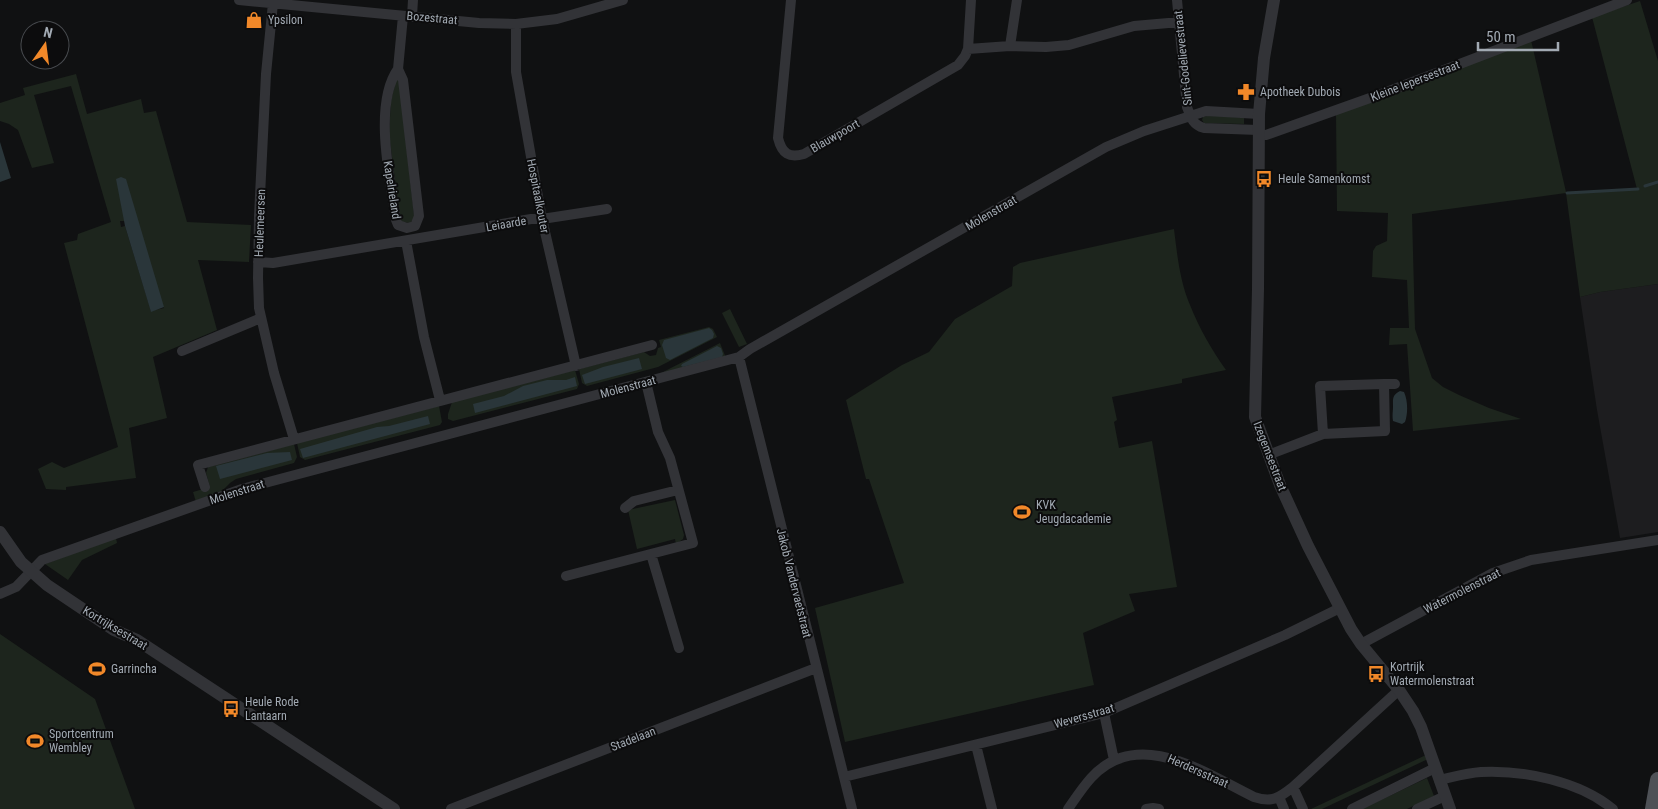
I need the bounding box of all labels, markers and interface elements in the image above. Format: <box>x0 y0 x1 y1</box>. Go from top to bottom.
street label: Bozestraat <box>406 9 458 27</box>
street label: Sint-Godelievestraat <box>1171 9 1195 106</box>
shop icon: Ypsilon <box>244 10 264 30</box>
place label: Ypsilon <box>268 13 303 27</box>
north arrow <box>20 20 70 70</box>
scale bar <box>1478 20 1558 52</box>
text: N <box>42 24 54 41</box>
text: 50 m <box>1486 28 1516 46</box>
street label: Kleine Iepersestraat <box>1368 57 1462 104</box>
pharmacy icon: Apotheek Dubois <box>1236 82 1256 102</box>
place label: Apotheek Dubois <box>1260 85 1340 99</box>
street label: Blauwpoort <box>808 116 862 156</box>
street label: Hospitaalkouter <box>524 158 552 235</box>
street label: Kapelrieland <box>380 160 404 220</box>
bus stop icon: Heule Samenkomst <box>1254 169 1274 189</box>
place label: Heule Samenkomst <box>1278 172 1370 186</box>
street label: Heulemeersen <box>252 189 268 257</box>
street label: Molenstraat <box>963 193 1019 233</box>
street label: Leiaarde <box>485 214 528 234</box>
street label: Molenstraat <box>599 373 658 401</box>
street label: Izegemsestraat <box>1250 419 1290 493</box>
street label: Molenstraat <box>208 476 267 507</box>
place label: KVK Jeugdacademie <box>1036 498 1112 526</box>
sports icon: KVK Jeugdacademie <box>1012 502 1032 522</box>
street label: Jakob Vandervaetstraat <box>774 527 815 640</box>
street label: Watermolenstraat <box>1421 565 1503 616</box>
street label: Kortrijksestraat <box>80 603 150 653</box>
sports icon: Garrincha <box>87 659 107 679</box>
place label: Kortrijk Watermolenstraat <box>1390 660 1475 688</box>
place label: Garrincha <box>111 662 157 676</box>
bus stop icon: Kortrijk Watermolenstraat <box>1366 664 1386 684</box>
place label: Heule Rode Lantaarn <box>245 695 299 723</box>
bus stop icon: Heule Rode Lantaarn <box>221 699 241 719</box>
street label: Weversstraat <box>1052 701 1116 731</box>
street label: Stadelaan <box>608 724 658 754</box>
place label: Sportcentrum Wembley <box>49 727 114 755</box>
sports icon: Sportcentrum Wembley <box>25 731 45 751</box>
street label: Herdersstraat <box>1166 751 1231 791</box>

